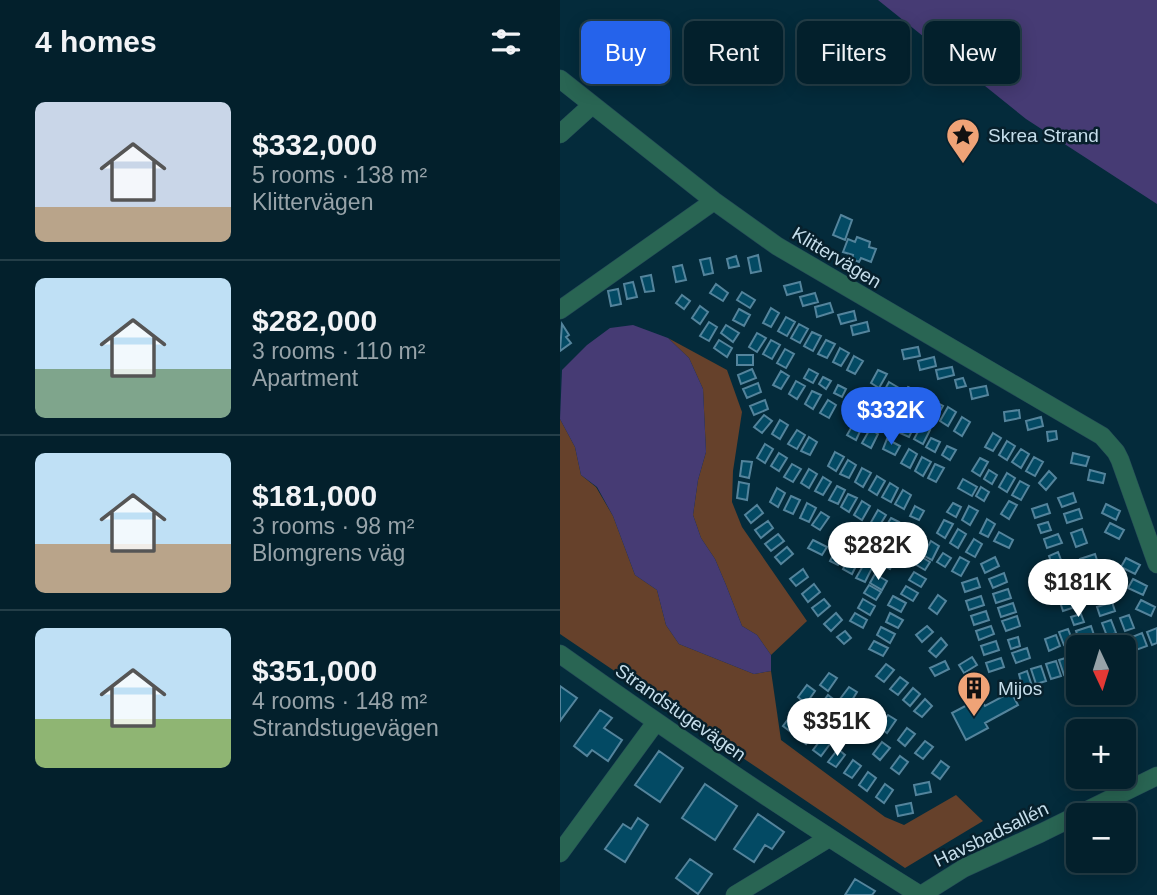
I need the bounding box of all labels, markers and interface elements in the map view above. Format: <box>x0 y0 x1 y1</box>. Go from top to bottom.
chip: Buy <box>581 21 670 84</box>
chip: Rent <box>684 21 783 84</box>
chip: Filters <box>797 21 910 84</box>
chip: New <box>924 21 1020 84</box>
icon: filters <box>487 23 525 61</box>
text: 4 homes <box>35 25 157 58</box>
place icon: Skrea Strand <box>944 116 982 165</box>
place label: Skrea Strand <box>988 125 1099 146</box>
text: $332,000 <box>252 128 377 161</box>
icon: home <box>91 130 175 214</box>
text: 5 rooms · 138 m² <box>252 162 427 188</box>
text: Klittervägen <box>252 189 373 215</box>
street label: Klittervägen <box>788 223 885 292</box>
text: $282,000 <box>252 304 377 337</box>
icon: home <box>91 306 175 390</box>
text: 3 rooms · 110 m² <box>252 338 425 364</box>
text: Apartment <box>252 365 358 391</box>
pin: $332K <box>842 388 940 447</box>
text: $332K <box>857 397 925 423</box>
text: $181,000 <box>252 479 377 512</box>
icon: home <box>91 481 175 565</box>
text: 3 rooms · 98 m² <box>252 513 414 539</box>
pin: $282K <box>829 522 927 582</box>
text: $282K <box>844 532 912 558</box>
text: Blomgrens väg <box>252 540 405 566</box>
pin: $181K <box>1029 560 1127 619</box>
text: $181K <box>1044 569 1112 595</box>
north arrow <box>1066 635 1136 705</box>
map controls <box>1066 635 1136 873</box>
text: $351,000 <box>252 654 377 687</box>
icon: home <box>91 656 175 740</box>
street label: Strandstugevägen <box>612 660 750 765</box>
building icon: Mijos <box>955 669 993 718</box>
place label: Mijos <box>998 678 1042 699</box>
text: 4 rooms · 148 m² <box>252 688 427 714</box>
pin: $351K <box>788 698 886 758</box>
text: $351K <box>803 708 871 734</box>
text: Strandstugevägen <box>252 715 439 741</box>
button: + <box>1066 719 1136 789</box>
street label: Havsbadsallén <box>931 798 1052 871</box>
button: − <box>1066 803 1136 873</box>

